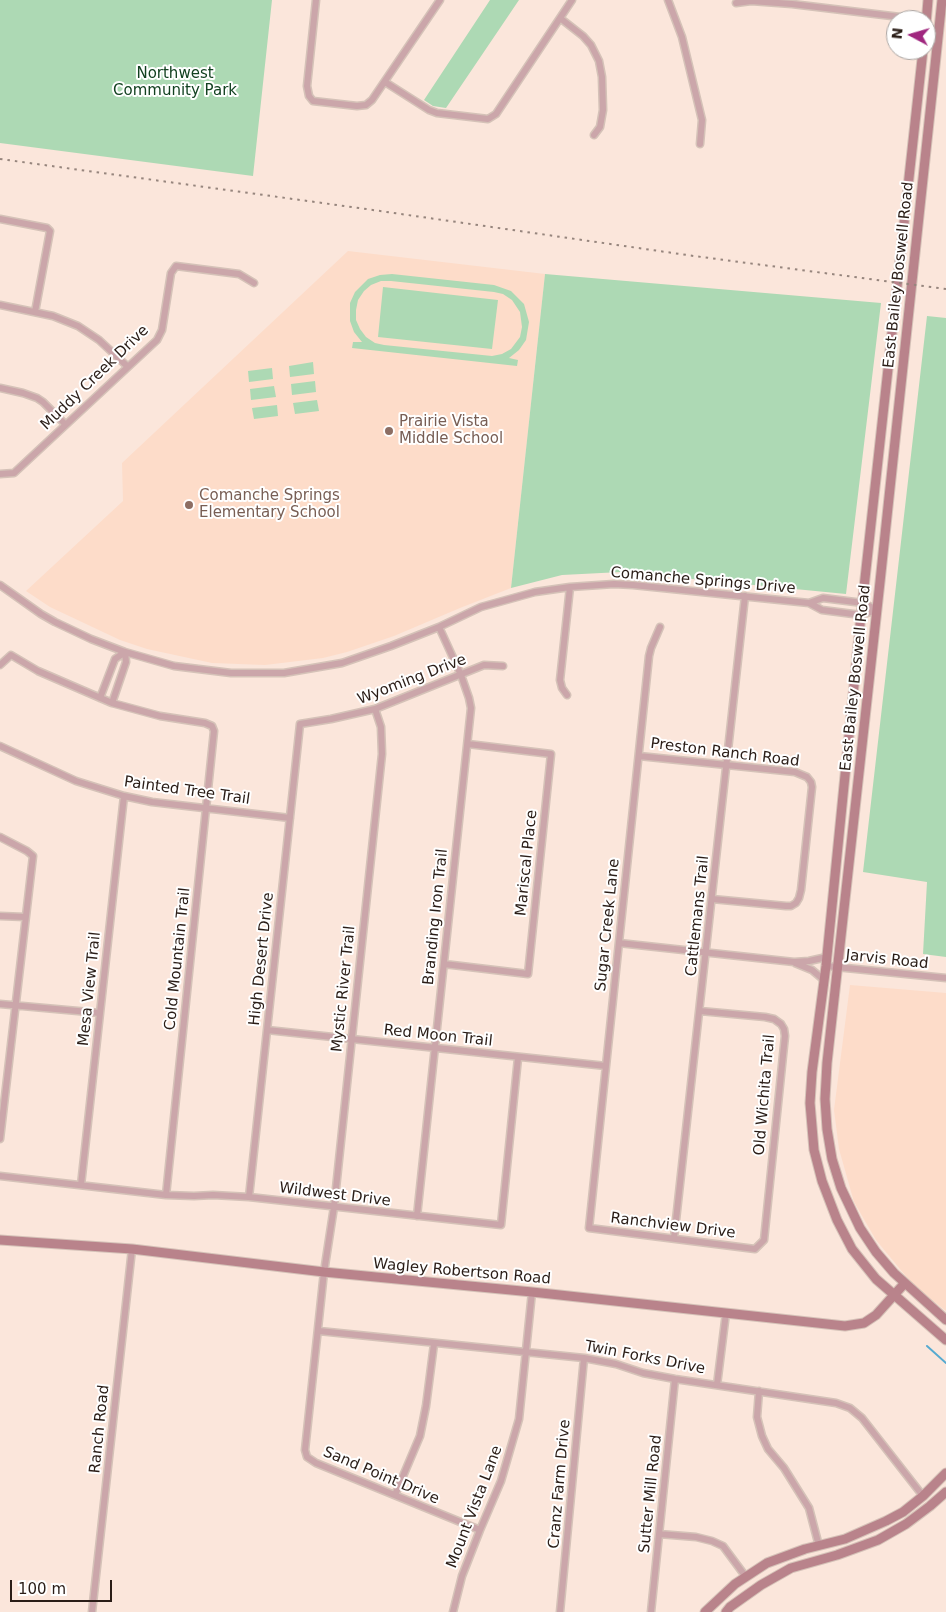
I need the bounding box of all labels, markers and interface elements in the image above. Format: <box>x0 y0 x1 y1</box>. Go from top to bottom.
north arrow <box>886 10 936 60</box>
text: N <box>889 27 906 40</box>
park label: Northwest Community Park <box>113 65 237 100</box>
street label: East Bailey Boswell Road <box>880 181 918 369</box>
street label: Muddy Creek Drive <box>37 322 153 434</box>
place label: Prairie Vista Middle School <box>399 413 503 448</box>
marker: Prairie Vista Middle School <box>383 425 395 437</box>
place label: Comanche Springs Elementary School <box>199 487 340 522</box>
marker: Comanche Springs Elementary School <box>183 499 195 511</box>
street label: Comanche Springs Drive <box>610 564 796 598</box>
street label: East Bailey Boswell Road <box>837 584 875 772</box>
street label: Wyoming Drive <box>355 651 469 709</box>
street label: Preston Ranch Road <box>649 735 801 771</box>
street label: Painted Tree Trail <box>123 773 251 809</box>
street label: Mariscal Place <box>512 809 542 917</box>
street label: Branding Iron Trail <box>420 848 452 986</box>
street label: Cattlemans Trail <box>683 855 713 977</box>
street label: Sugar Creek Lane <box>592 858 624 992</box>
street label: Cold Mountain Trail <box>162 887 194 1031</box>
street label: High Desert Drive <box>246 891 278 1027</box>
street label: Mystic River Trail <box>328 925 360 1053</box>
street label: Mesa View Trail <box>75 931 105 1047</box>
street label: Jarvis Road <box>845 947 929 973</box>
street label: Red Moon Trail <box>383 1021 493 1051</box>
street label: Old Wichita Trail <box>751 1034 779 1156</box>
street label: Wildwest Drive <box>278 1179 392 1211</box>
street label: Ranchview Drive <box>609 1209 737 1243</box>
street label: Wagley Robertson Road <box>372 1255 552 1289</box>
street label: Twin Forks Drive <box>583 1338 707 1378</box>
street label: Ranch Road <box>86 1384 114 1474</box>
street label: Cranz Farm Drive <box>545 1419 575 1549</box>
street label: Sutter Mill Road <box>636 1434 666 1554</box>
street label: Sand Point Drive <box>320 1443 442 1509</box>
street label: Mount Vista Lane <box>443 1443 507 1571</box>
scale bar <box>12 1570 115 1602</box>
text: 100 m <box>18 1580 66 1598</box>

